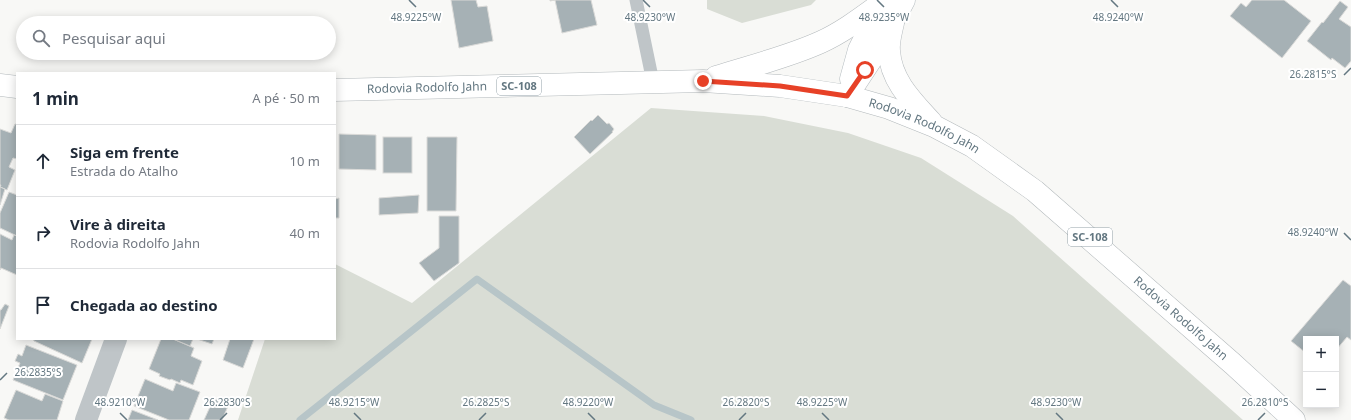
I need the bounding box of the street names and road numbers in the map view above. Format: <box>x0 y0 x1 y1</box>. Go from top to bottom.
street label: Rodovia Rodolfo Jahn <box>367 77 487 97</box>
road number: SC-108 <box>497 77 541 95</box>
street label: Rodovia Rodolfo Jahn <box>867 94 984 157</box>
road number: SC-108 <box>1068 228 1112 246</box>
street label: Rodovia Rodolfo Jahn <box>1130 272 1232 364</box>

